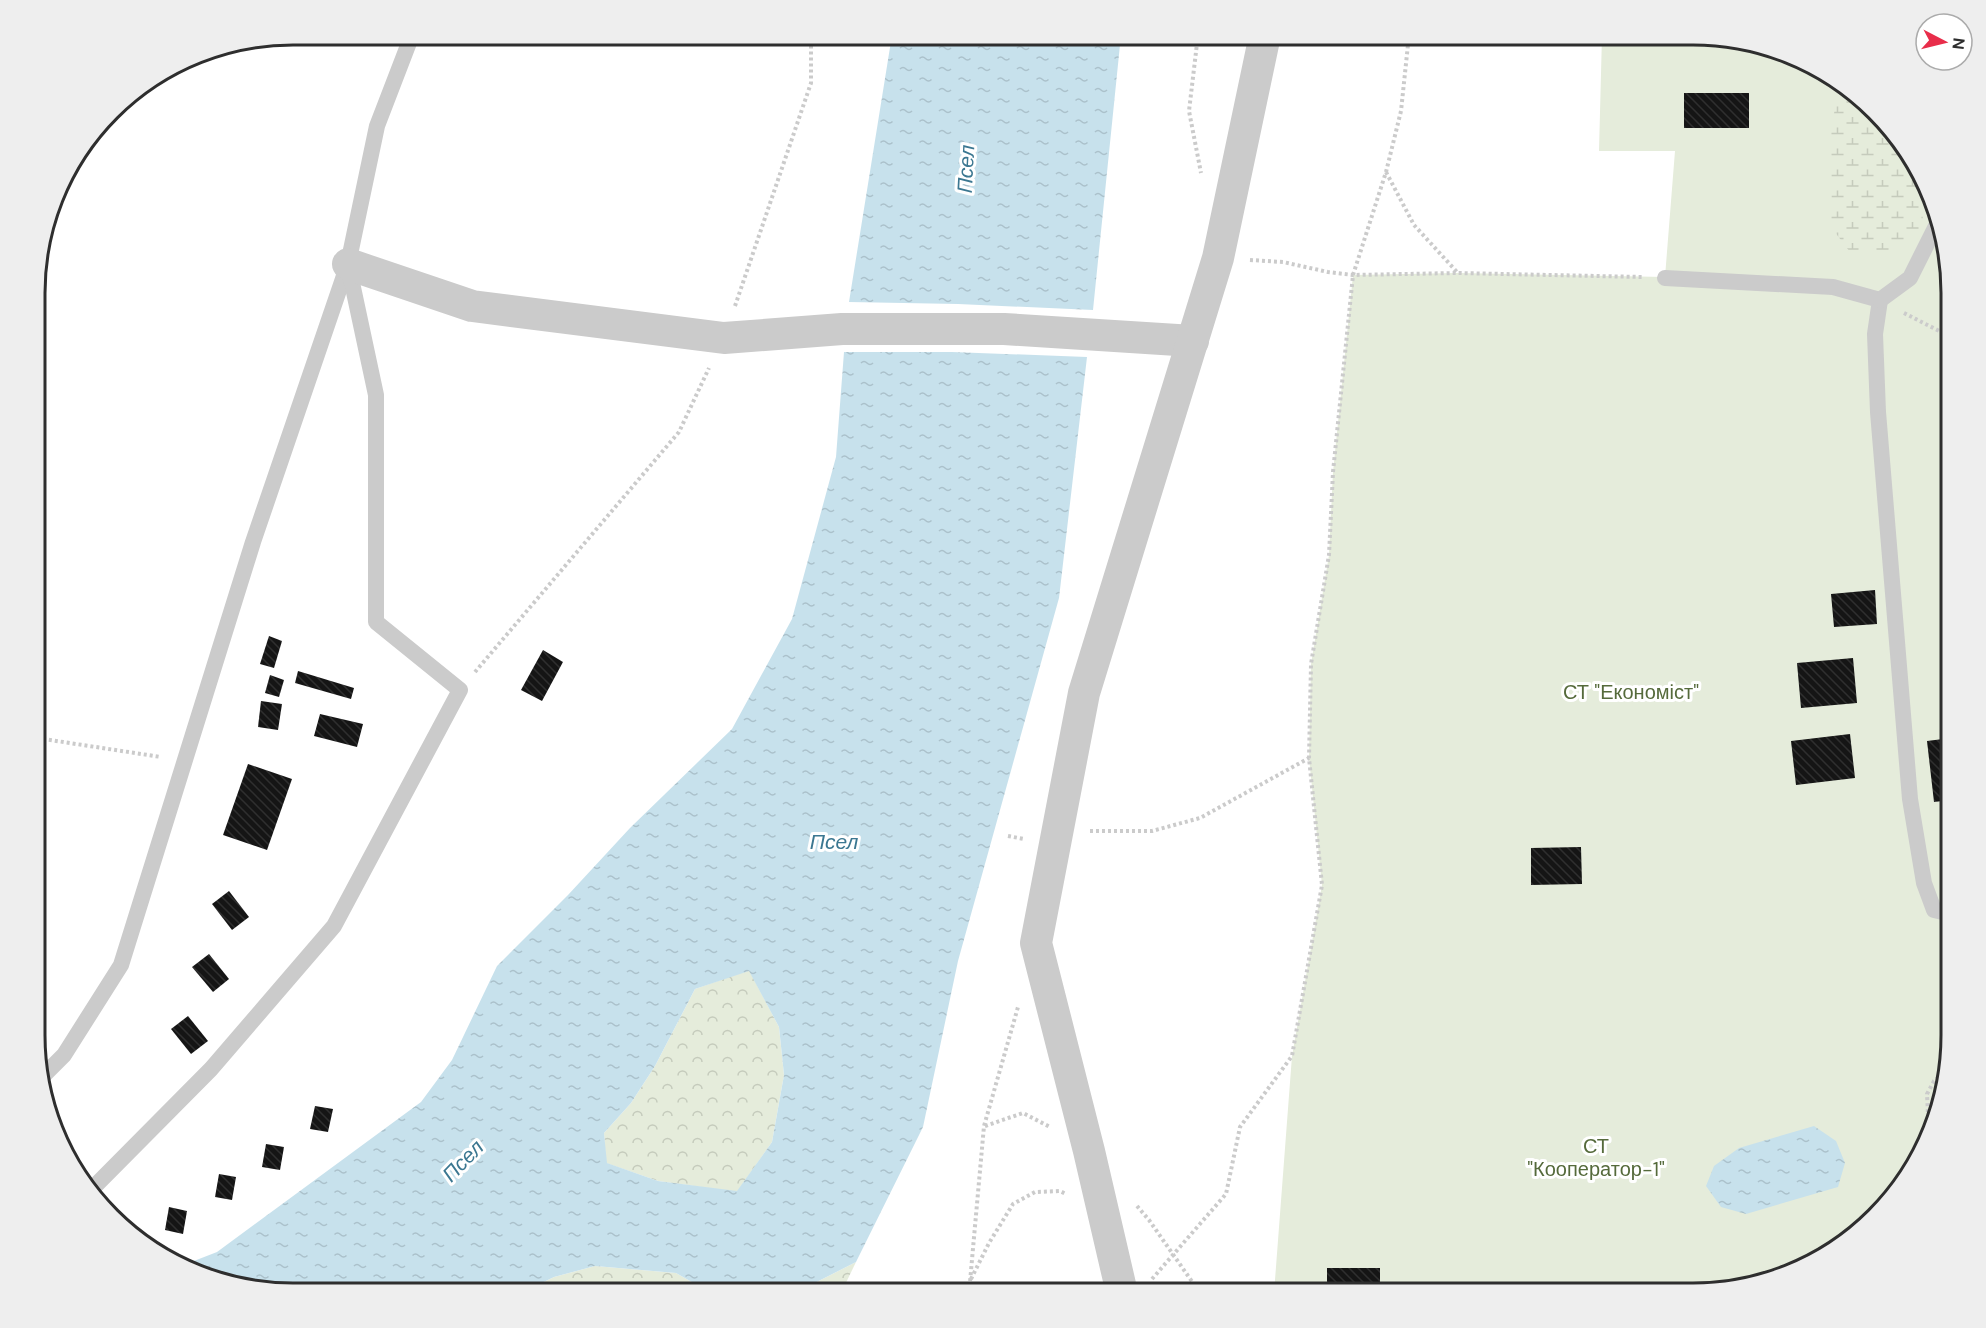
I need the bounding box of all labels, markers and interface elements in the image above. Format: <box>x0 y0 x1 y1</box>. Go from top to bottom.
north arrow <box>1914 12 1974 72</box>
text: N <box>1947 37 1970 51</box>
water label: Псел <box>951 144 981 194</box>
park label: СТ "Економіст" <box>1563 679 1699 705</box>
water label: Псел <box>810 828 858 856</box>
park label: СТ "Кооператор-1" <box>1527 1133 1665 1182</box>
water label: Псел <box>436 1134 490 1188</box>

